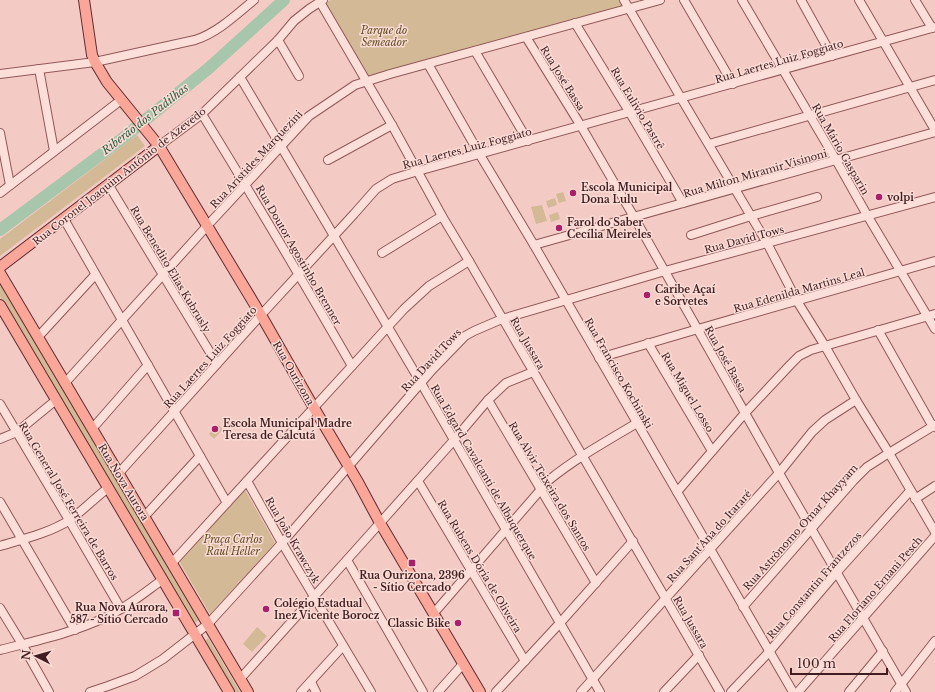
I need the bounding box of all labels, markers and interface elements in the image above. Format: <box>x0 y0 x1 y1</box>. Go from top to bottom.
park label: Parque do Semeador <box>360 24 407 49</box>
street label: Rua Laertes Luiz Foggiato <box>713 37 845 86</box>
street label: Rua José Bassa <box>537 43 588 114</box>
street label: Rua Eulivio Pastrê <box>608 65 667 152</box>
water label: Riberão dos Padilhas <box>98 81 191 158</box>
street label: Rua Mário Gasparin <box>809 101 872 197</box>
street label: Rua Coronel Joaquim Antônio de Azevedo <box>30 104 209 248</box>
street label: Rua Aristides Marquezini <box>208 107 306 211</box>
street label: Rua Laertes Luiz Foggiato <box>401 125 533 172</box>
street label: Rua Milton Miramir Visinoni <box>682 147 829 200</box>
place label: Escola Municipal Dona Lulu <box>581 181 673 206</box>
street label: Rua Doutor Agostinho Brenner <box>253 183 344 328</box>
marker: Escola Municipal Dona Lulu <box>568 188 578 198</box>
place label: volpi <box>887 191 914 204</box>
marker: volpi <box>874 192 884 202</box>
street label: Rua Benedito Elias Kubrusly <box>127 203 214 336</box>
place label: Farol do Saber Cecília Meireles <box>567 216 652 241</box>
street label: Rua David Tows <box>703 222 786 256</box>
marker: Farol do Saber Cecília Meireles <box>554 223 564 233</box>
street label: Rua Edenilda Martins Leal <box>732 266 866 315</box>
place label: Caribe Açaí e Sorvetes <box>655 283 716 308</box>
marker: Caribe Açaí e Sorvetes <box>642 290 652 300</box>
street label: Rua Laertes Luiz Foggiato <box>161 303 260 411</box>
street label: Rua Jussara <box>507 315 548 372</box>
street label: Rua Francisco Kochinski <box>582 316 656 431</box>
street label: Rua José Bassa <box>702 324 749 395</box>
street label: Rua David Tows <box>399 326 464 395</box>
street label: Rua Ourizona <box>270 339 317 408</box>
street label: Rua Miguel Losso <box>659 350 717 435</box>
street label: Rua Edgard Cavalcanti de Albuquerque <box>428 382 539 563</box>
place label: Escola Municipal Madre Teresa de Calcutá <box>223 417 352 442</box>
street label: Rua Alvir Teixeira dos Santos <box>506 419 594 554</box>
street label: Rua General José Ferreira de Barros <box>16 420 121 583</box>
marker: Escola Municipal Madre Teresa de Calcutá <box>210 424 220 434</box>
street label: Rua Nova Aurora <box>95 441 152 524</box>
street label: Rua Astrônomo Omar Khayyam <box>740 461 861 593</box>
street label: Rua Sant'Ana do Itararé <box>664 487 755 585</box>
street label: Rua João Krawczyk <box>263 495 323 587</box>
street label: Rua Rubens Dória de Oliveira <box>435 498 525 635</box>
street label: Rua Constantin Frantzezos <box>764 529 865 642</box>
park label: Praça Carlos Raul Heller <box>202 533 263 558</box>
street label: Rua Floriano Ernani Pesch <box>826 534 925 645</box>
marker: Rua Ourizona, 2396 - Sítio Cercado <box>407 558 417 568</box>
place label: Rua Ourizona, 2396 - Sítio Cercado <box>359 569 465 594</box>
street label: Rua Jussara <box>670 594 711 651</box>
place label: Colégio Estadual Inez Vicente Borocz <box>274 597 380 622</box>
place label: Rua Nova Aurora, 587 - Sítio Cercado <box>70 601 168 626</box>
marker: Colégio Estadual Inez Vicente Borocz <box>261 604 271 614</box>
marker: Rua Nova Aurora, 587 - Sítio Cercado <box>171 608 181 618</box>
place label: Classic Bike <box>387 617 450 630</box>
marker: Classic Bike <box>453 618 463 628</box>
north arrow <box>16 636 56 676</box>
text: N <box>19 648 34 661</box>
scale bar <box>791 650 887 676</box>
text: 100 m <box>797 656 836 671</box>

